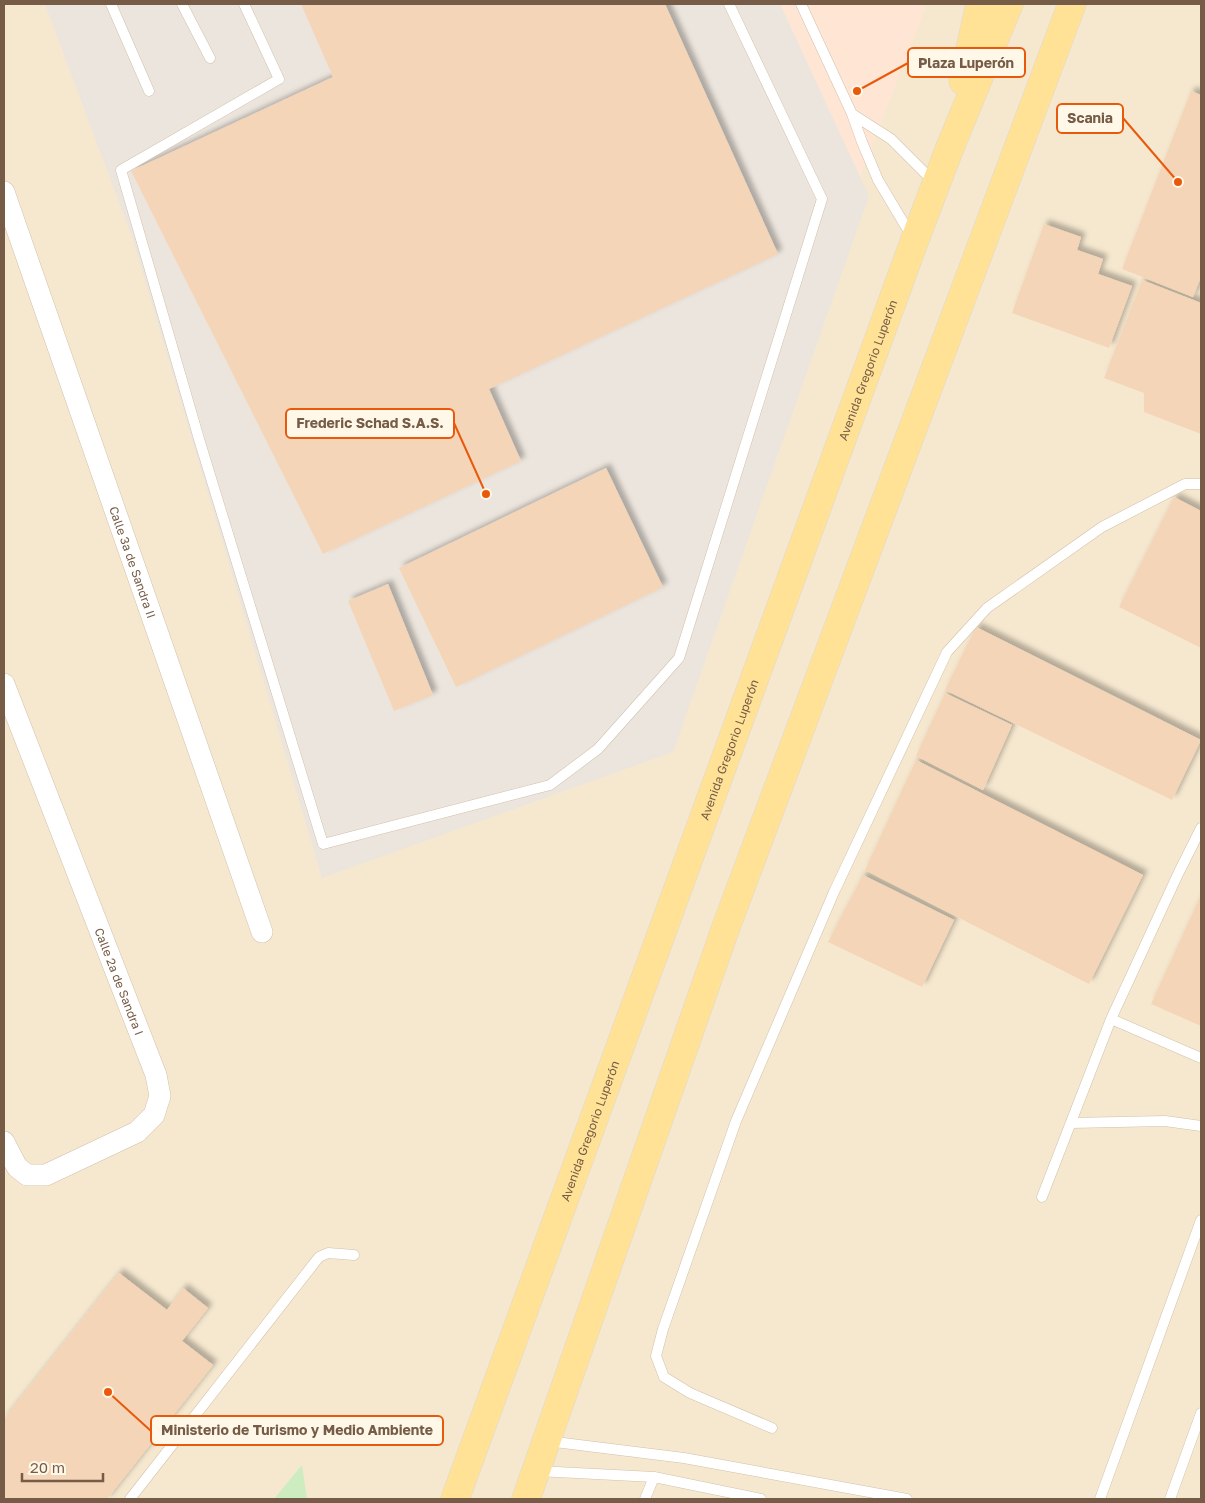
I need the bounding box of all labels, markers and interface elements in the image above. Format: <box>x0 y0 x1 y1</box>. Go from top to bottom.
callout: Plaza Luperón <box>908 48 1025 77</box>
text: Plaza Luperón <box>918 54 1014 71</box>
callout: Scania <box>1057 104 1123 133</box>
text: Scania <box>1067 109 1113 126</box>
street label: Avenida Gregorio Luperón <box>835 298 900 442</box>
callout: Frederic Schad S.A.S. <box>286 409 454 438</box>
text: Frederic Schad S.A.S. <box>296 414 444 431</box>
street label: Calle 3a de Sandra II <box>107 504 160 620</box>
street label: Avenida Gregorio Luperón <box>696 677 761 822</box>
street label: Calle 2a de Sandra I <box>92 925 147 1037</box>
street label: Avenida Gregorio Luperón <box>557 1058 622 1203</box>
callout: Ministerio de Turismo y Medio Ambiente <box>151 1416 443 1445</box>
text: Ministerio de Turismo y Medio Ambiente <box>161 1421 433 1438</box>
scale bar <box>22 1450 104 1482</box>
text: 20 m <box>30 1458 65 1476</box>

